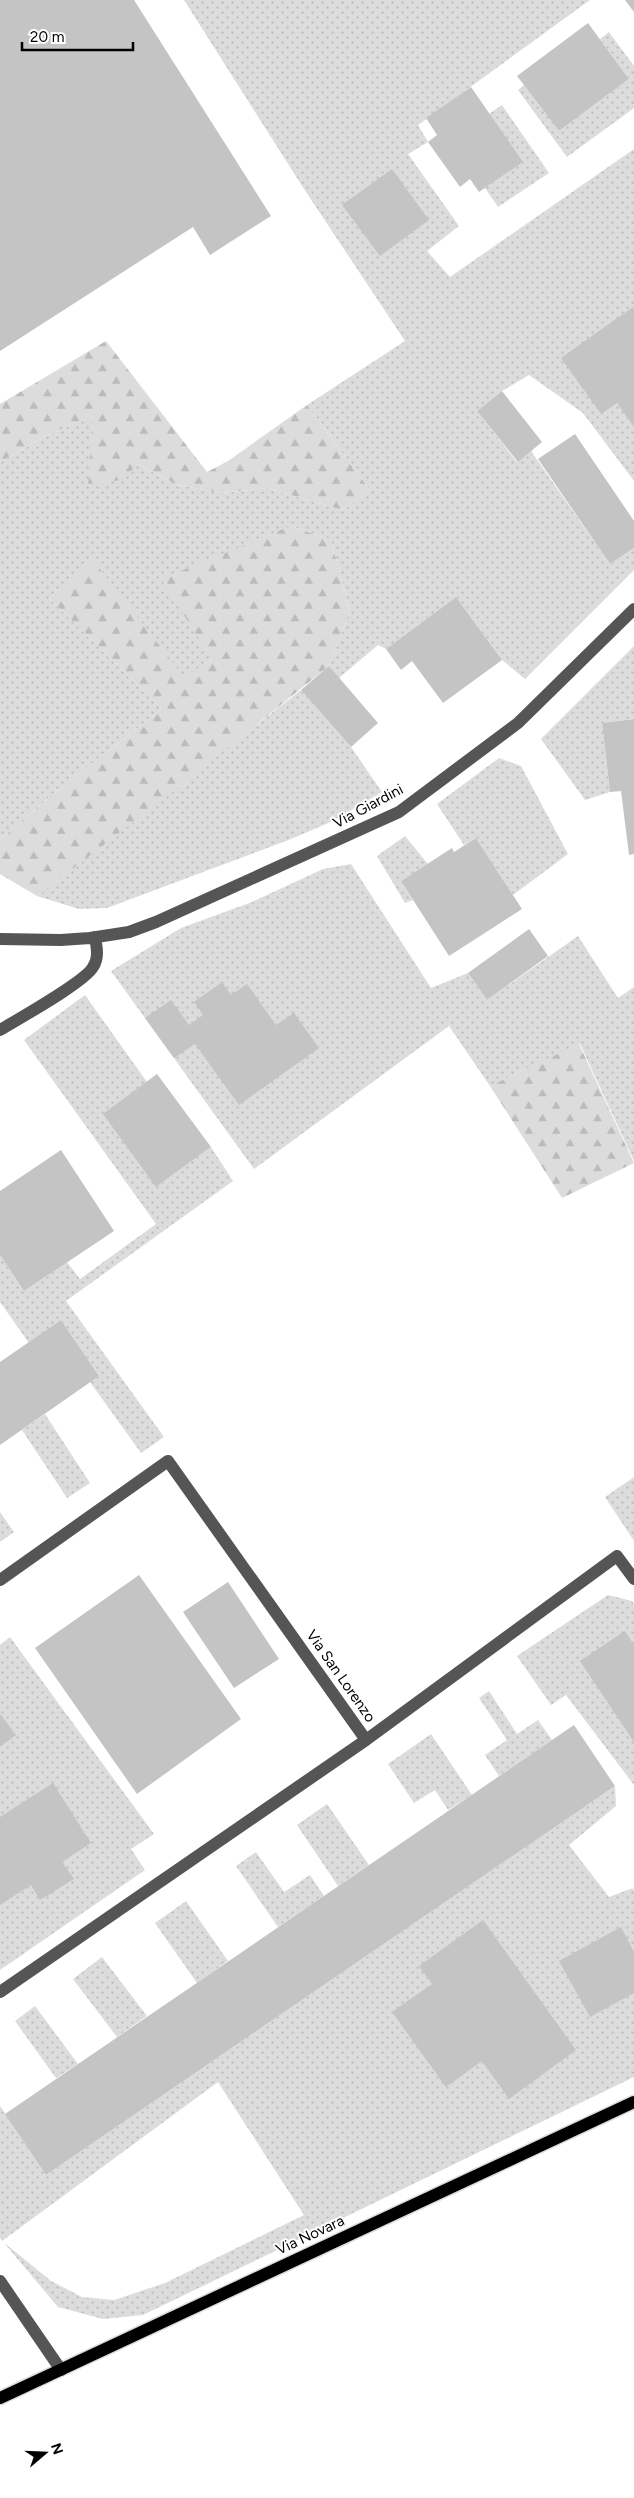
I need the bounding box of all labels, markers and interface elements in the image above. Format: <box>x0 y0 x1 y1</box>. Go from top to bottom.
scale bar <box>22 20 134 52</box>
text: 20 m <box>30 28 64 46</box>
street label: Via Giardini <box>330 780 406 832</box>
street label: Via San Lorenzo <box>303 1626 380 1726</box>
street label: Via Novara <box>273 2211 347 2259</box>
north arrow <box>20 2428 70 2478</box>
text: N <box>47 2441 67 2457</box>

